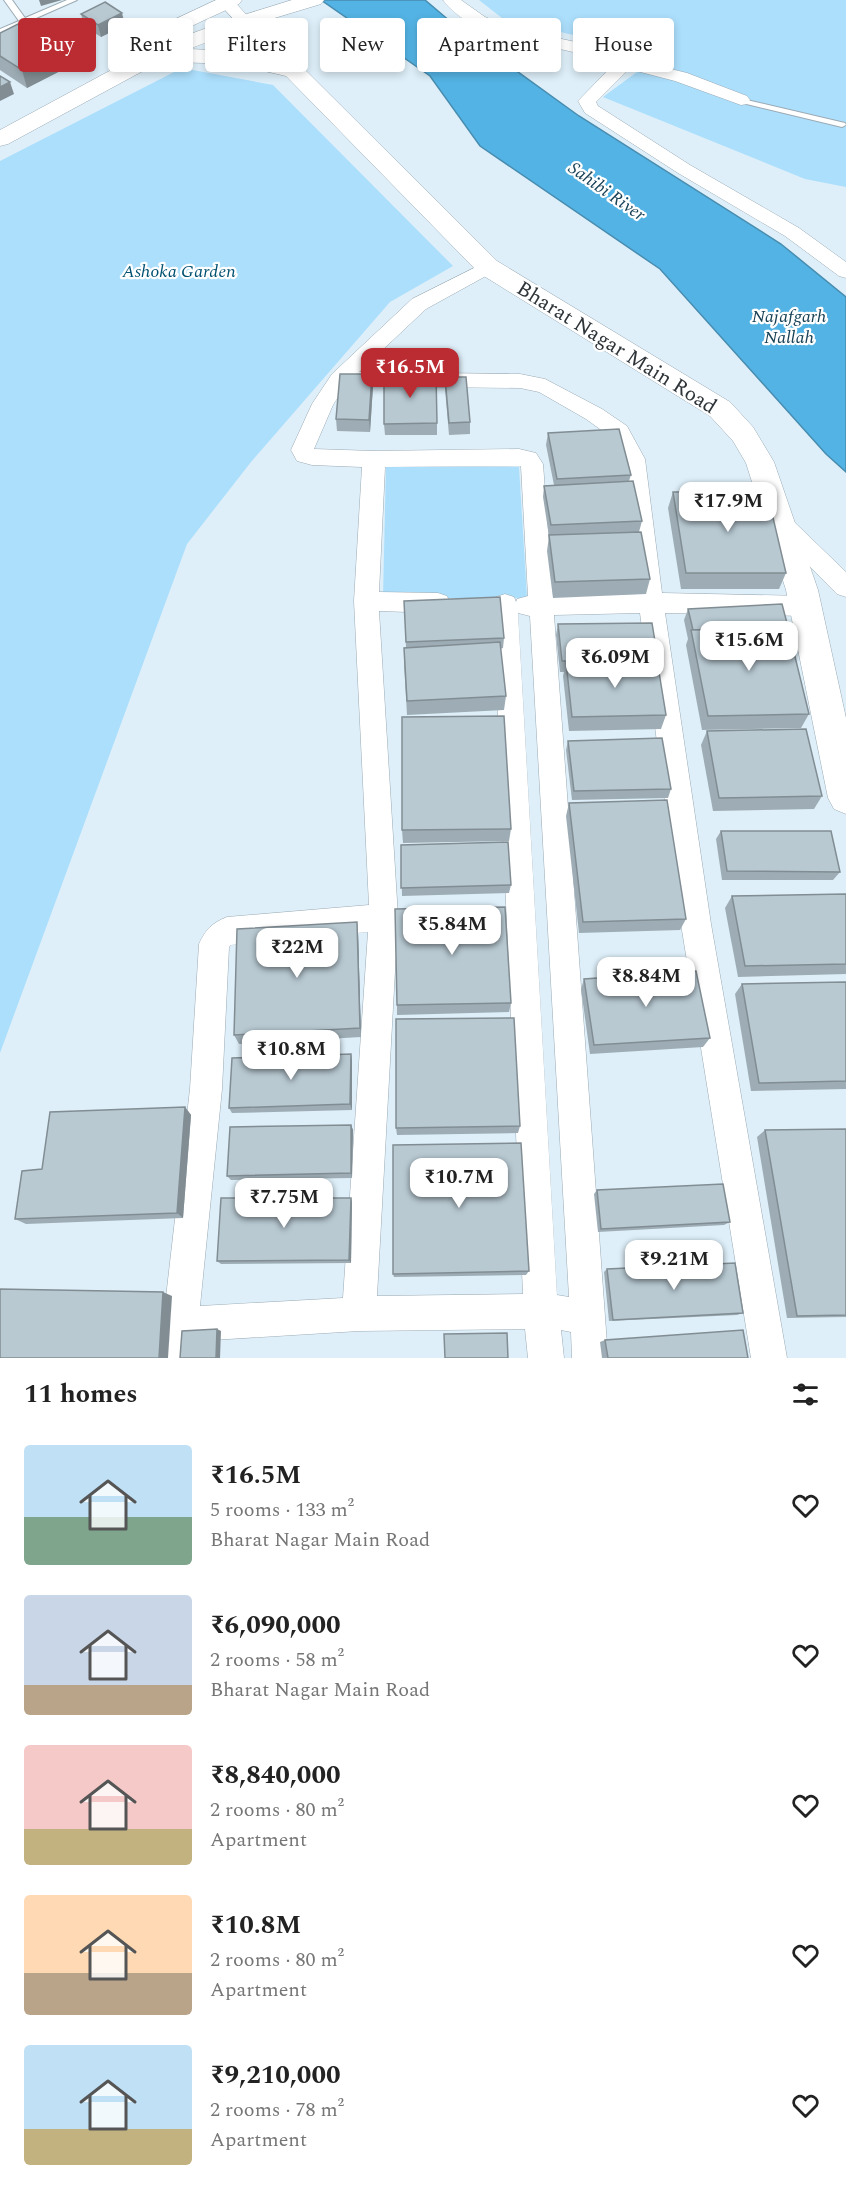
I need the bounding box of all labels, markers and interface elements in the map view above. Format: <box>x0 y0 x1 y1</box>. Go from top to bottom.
chip: Buy <box>18 18 96 72</box>
chip: Rent <box>108 18 193 72</box>
chip: Filters <box>205 18 308 72</box>
chip: New <box>320 18 405 72</box>
chip: Apartment <box>417 18 561 72</box>
chip: House <box>573 18 674 72</box>
water label: Sahibi River <box>563 155 652 228</box>
park label: Ashoka Garden <box>121 258 236 285</box>
street label: Bharat Nagar Main Road <box>510 273 723 423</box>
water label: Najafgarh Nallah <box>752 303 826 351</box>
pin: ₹16.5M <box>361 348 459 399</box>
text: ₹16.5M <box>375 352 445 382</box>
pin: ₹17.9M <box>679 482 777 533</box>
text: ₹17.9M <box>693 486 763 516</box>
pin: ₹15.6M <box>700 621 798 672</box>
text: ₹15.6M <box>714 625 784 655</box>
pin: ₹6.09M <box>566 638 664 689</box>
text: ₹6.09M <box>580 642 650 672</box>
pin: ₹5.84M <box>403 905 501 956</box>
text: ₹5.84M <box>417 909 487 939</box>
pin: ₹22M <box>261 928 333 979</box>
text: ₹22M <box>270 932 324 962</box>
pin: ₹8.84M <box>597 957 695 1008</box>
text: ₹8.84M <box>611 961 681 991</box>
pin: ₹10.8M <box>242 1030 340 1081</box>
text: ₹10.8M <box>256 1034 326 1064</box>
pin: ₹10.7M <box>410 1158 508 1209</box>
text: ₹10.7M <box>424 1162 494 1192</box>
pin: ₹7.75M <box>235 1178 333 1229</box>
text: ₹7.75M <box>249 1182 319 1212</box>
pin: ₹9.21M <box>625 1240 723 1291</box>
text: ₹9.21M <box>639 1244 709 1274</box>
text: 11 homes <box>24 1374 138 1414</box>
icon: filters <box>789 1378 822 1411</box>
text: ₹16.5M <box>210 1455 301 1495</box>
icon: home <box>72 1469 144 1541</box>
icon: heart <box>789 1489 822 1522</box>
text: 5 rooms · 133 m² <box>210 1495 354 1525</box>
text: Bharat Nagar Main Road <box>210 1525 430 1555</box>
text: ₹6,090,000 <box>210 1605 341 1645</box>
icon: home <box>72 1619 144 1691</box>
icon: heart <box>789 1639 822 1672</box>
text: 2 rooms · 58 m² <box>210 1645 344 1675</box>
text: Bharat Nagar Main Road <box>210 1675 430 1705</box>
text: ₹8,840,000 <box>210 1755 341 1795</box>
icon: home <box>72 1769 144 1841</box>
icon: heart <box>789 1789 822 1822</box>
text: 2 rooms · 80 m² <box>210 1795 344 1825</box>
text: Apartment <box>210 1825 307 1855</box>
text: ₹10.8M <box>210 1905 301 1945</box>
icon: home <box>72 1919 144 1991</box>
icon: heart <box>789 1939 822 1972</box>
text: 2 rooms · 80 m² <box>210 1945 344 1975</box>
text: Apartment <box>210 1975 307 2005</box>
text: ₹9,210,000 <box>210 2055 341 2095</box>
icon: home <box>72 2069 144 2141</box>
icon: heart <box>789 2089 822 2122</box>
text: 2 rooms · 78 m² <box>210 2095 344 2125</box>
text: Apartment <box>210 2125 307 2155</box>

